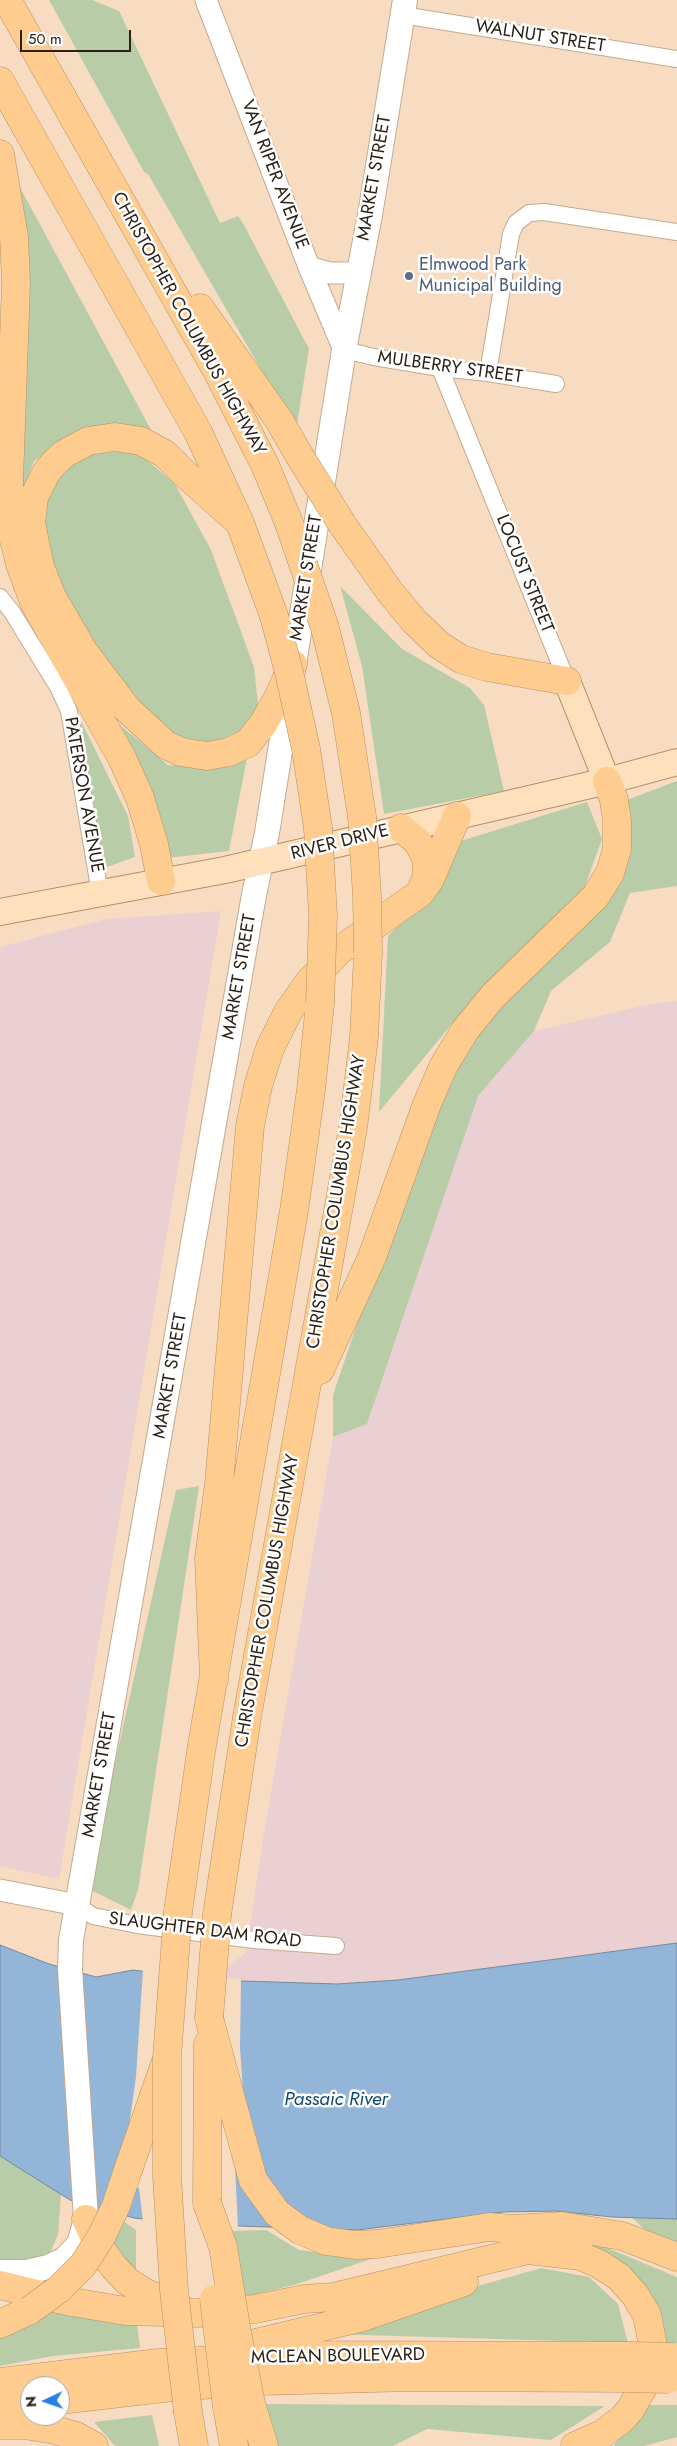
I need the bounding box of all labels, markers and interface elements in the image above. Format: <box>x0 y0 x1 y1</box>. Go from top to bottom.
street label: WALNUT STREET <box>473 16 607 58</box>
scale bar <box>22 20 134 52</box>
text: 50 m <box>28 28 62 50</box>
street label: VAN RIPER AVENUE <box>236 97 312 253</box>
street label: MARKET STREET <box>353 114 397 242</box>
street label: CHRISTOPHER COLUMBUS HIGHWAY <box>106 189 270 459</box>
place label: Elmwood Park Municipal Building <box>419 255 562 298</box>
marker: Elmwood Park Municipal Building <box>403 270 415 282</box>
street label: MULBERRY STREET <box>376 347 524 389</box>
street label: LOCUST STREET <box>490 512 558 636</box>
street label: MARKET STREET <box>286 514 328 642</box>
street label: PATERSON AVENUE <box>59 715 107 875</box>
street label: RIVER DRIVE <box>289 820 391 866</box>
street label: MARKET STREET <box>218 913 262 1041</box>
street label: CHRISTOPHER COLUMBUS HIGHWAY <box>303 1054 371 1350</box>
street label: MARKET STREET <box>149 1312 193 1440</box>
street label: CHRISTOPHER COLUMBUS HIGHWAY <box>232 1453 304 1749</box>
street label: MARKET STREET <box>78 1711 122 1839</box>
street label: SLAUGHTER DAM ROAD <box>108 1908 302 1954</box>
water label: Passaic River <box>284 2089 388 2111</box>
street label: MCLEAN BOULEVARD <box>251 2345 425 2369</box>
north arrow <box>20 2376 70 2426</box>
text: N <box>21 2396 41 2408</box>

